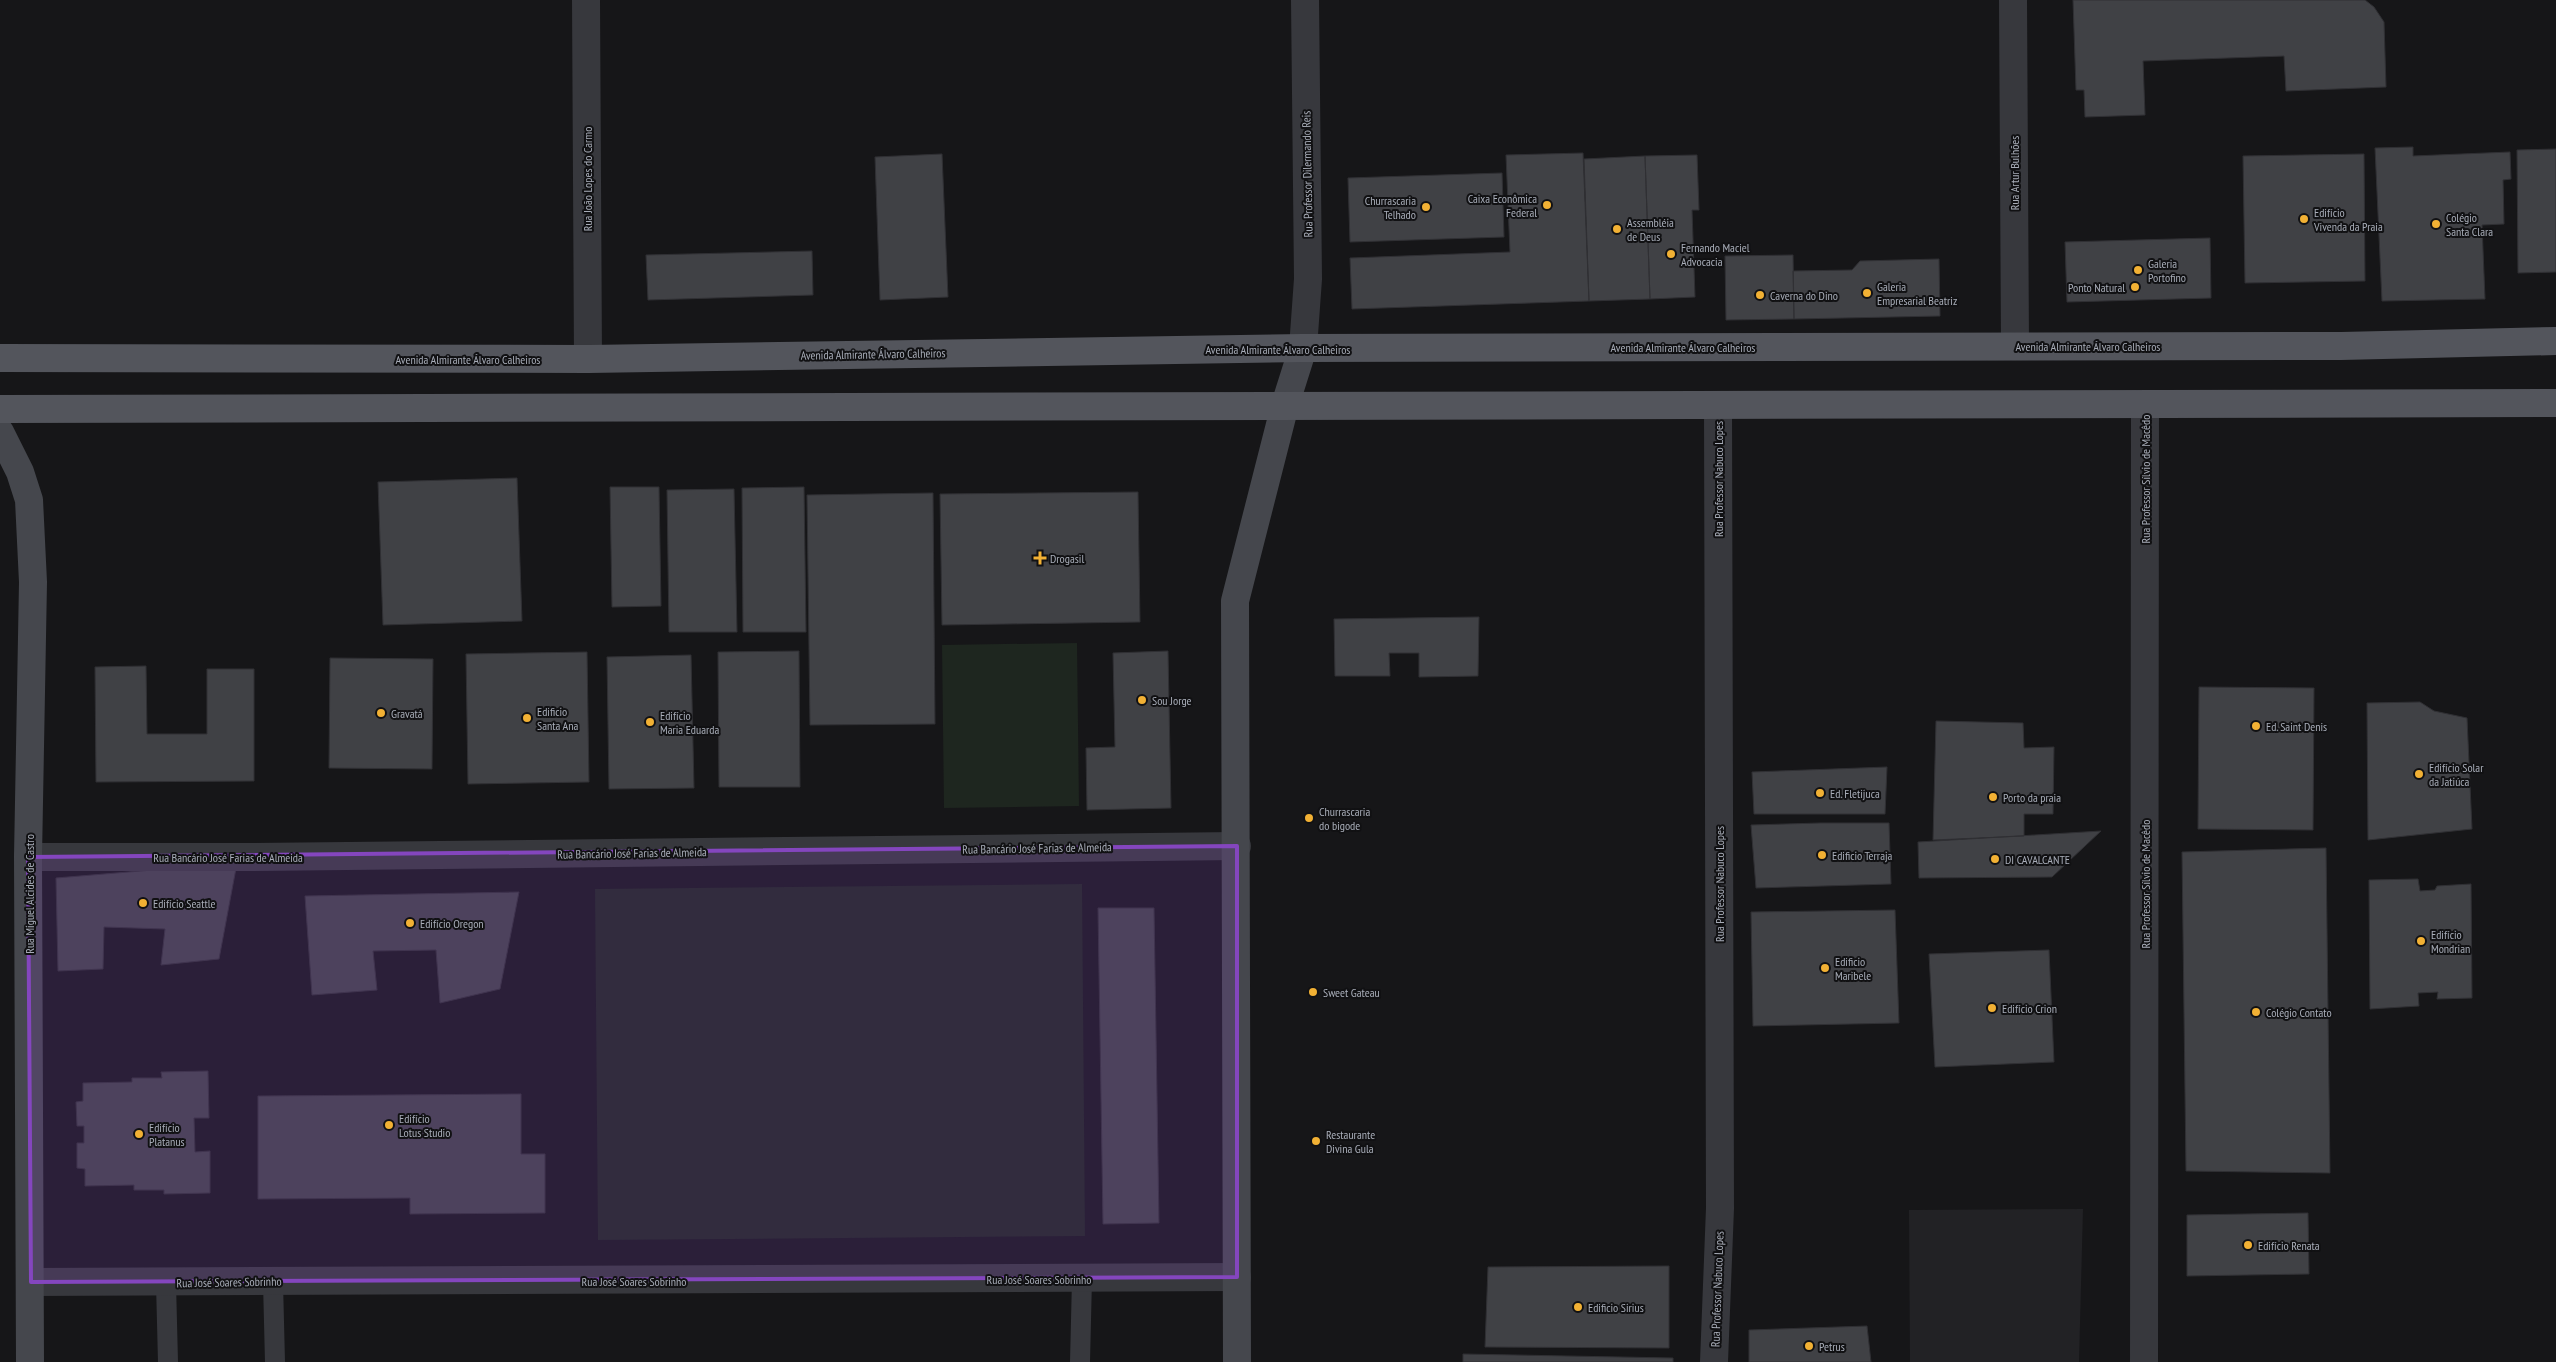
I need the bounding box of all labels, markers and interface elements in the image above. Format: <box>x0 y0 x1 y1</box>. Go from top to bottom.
street label: Rua Professor Dilermando Reis <box>1298 111 1316 237</box>
street label: Rua João Lopes do Carmo <box>580 127 595 231</box>
street label: Rua Artur Bulhões <box>2007 136 2022 210</box>
place label: Caixa Econômica Federal <box>1468 191 1537 220</box>
place label: Churrascaria Telhado <box>1365 193 1416 222</box>
marker: Caixa Econômica Federal <box>1541 199 1553 211</box>
marker: Churrascaria Telhado <box>1420 201 1432 213</box>
place label: Edifício Vivenda da Praia <box>2313 205 2383 234</box>
place label: Colégio Santa Clara <box>2446 210 2493 239</box>
marker: Edifício Vivenda da Praia <box>2298 213 2310 225</box>
place label: Assembléia de Deus <box>1627 215 1674 244</box>
marker: Colégio Santa Clara <box>2430 218 2442 230</box>
marker: Assembléia de Deus <box>1611 223 1623 235</box>
place label: Fernando Maciel Advocacia <box>1681 240 1750 269</box>
marker: Fernando Maciel Advocacia <box>1665 248 1677 260</box>
place label: Galeria Portofino <box>2148 256 2186 285</box>
marker: Galeria Portofino <box>2132 264 2144 276</box>
place label: Galeria Empresarial Beatriz <box>1877 279 1957 308</box>
place label: Ponto Natural <box>2068 280 2125 295</box>
marker: Ponto Natural <box>2129 281 2141 293</box>
marker: Galeria Empresarial Beatriz <box>1861 287 1873 299</box>
place label: Caverna do Dino <box>1770 288 1838 303</box>
marker: Caverna do Dino <box>1754 289 1766 301</box>
street label: Avenida Almirante Álvaro Calheiros <box>2016 339 2160 354</box>
street label: Avenida Almirante Álvaro Calheiros <box>1611 340 1755 355</box>
street label: Avenida Almirante Álvaro Calheiros <box>1206 342 1350 357</box>
street label: Avenida Almirante Álvaro Calheiros <box>800 345 946 363</box>
street label: Avenida Almirante Álvaro Calheiros <box>396 352 540 367</box>
street label: Rua Professor Sílvio de Macêdo <box>2138 415 2153 543</box>
street label: Rua Professor Nabuco Lopes <box>1711 421 1726 537</box>
place label: Drogasil <box>1050 551 1084 566</box>
marker: Drogasil <box>1034 552 1046 564</box>
place label: Sou Jorge <box>1152 693 1192 708</box>
marker: Sou Jorge <box>1136 694 1148 706</box>
place label: Edificio Santa Ana <box>537 704 578 733</box>
place label: Gravatá <box>391 706 423 721</box>
marker: Gravatá <box>375 707 387 719</box>
place label: Edifício Maria Eduarda <box>660 708 720 737</box>
marker: Edificio Santa Ana <box>521 712 533 724</box>
marker: Edifício Maria Eduarda <box>644 716 656 728</box>
place label: Ed. Saint Denis <box>2266 719 2327 734</box>
marker: Ed. Saint Denis <box>2250 720 2262 732</box>
place label: Edifício Solar da Jatiúca <box>2429 760 2484 789</box>
marker: Edifício Solar da Jatiúca <box>2413 768 2425 780</box>
place label: Ed. Fletijuca <box>1830 786 1880 801</box>
marker: Ed. Fletijuca <box>1814 787 1826 799</box>
place label: Porto da praia <box>2003 790 2061 805</box>
marker: Porto da praia <box>1987 791 1999 803</box>
place label: Churrascaria do bigode <box>1319 804 1370 833</box>
marker: Churrascaria do bigode <box>1303 812 1315 824</box>
street label: Rua Professor Sílvio de Macêdo <box>2138 820 2153 948</box>
street label: Rua Professor Nabuco Lopes <box>1712 826 1727 942</box>
street label: Rua Miguel Alcides de Castro <box>22 834 37 954</box>
street label: Rua Bancário José Farias de Almeida <box>962 839 1112 857</box>
street label: Rua Bancário José Farias de Almeida <box>557 844 707 862</box>
place label: Edificio Terraja <box>1832 848 1893 863</box>
marker: Edificio Terraja <box>1816 849 1828 861</box>
street label: Rua Bancário José Farias de Almeida <box>153 850 303 865</box>
place label: DI CAVALCANTE <box>2005 852 2070 867</box>
marker: DI CAVALCANTE <box>1989 853 2001 865</box>
place label: Edifício Seattle <box>153 896 216 911</box>
marker: Edifício Seattle <box>137 897 149 909</box>
place label: Edifício Oregon <box>420 916 484 931</box>
marker: Edifício Oregon <box>404 917 416 929</box>
place label: Edifício Mondrian <box>2431 927 2470 956</box>
marker: Edifício Mondrian <box>2415 935 2427 947</box>
place label: Edificio Maribele <box>1835 954 1871 983</box>
marker: Edificio Maribele <box>1819 962 1831 974</box>
place label: Sweet Gateau <box>1323 985 1380 1000</box>
marker: Sweet Gateau <box>1307 986 1319 998</box>
place label: Edifício Crion <box>2002 1001 2057 1016</box>
marker: Edifício Crion <box>1986 1002 1998 1014</box>
place label: Colégio Contato <box>2266 1005 2332 1020</box>
marker: Colégio Contato <box>2250 1006 2262 1018</box>
place label: Edifício Lotus Studio <box>399 1111 450 1140</box>
marker: Edifício Lotus Studio <box>383 1119 395 1131</box>
place label: Edifício Platanus <box>149 1120 185 1149</box>
place label: Restaurante Divina Gula <box>1326 1127 1375 1156</box>
marker: Edifício Platanus <box>133 1128 145 1140</box>
marker: Restaurante Divina Gula <box>1310 1135 1322 1147</box>
street label: Rua Professor Nabuco Lopes <box>1707 1231 1727 1347</box>
place label: Edifício Renata <box>2258 1238 2320 1253</box>
marker: Edifício Renata <box>2242 1239 2254 1251</box>
street label: Rua José Soares Sobrinho <box>986 1272 1092 1287</box>
street label: Rua José Soares Sobrinho <box>176 1274 282 1290</box>
street label: Rua José Soares Sobrinho <box>581 1274 687 1289</box>
place label: Edificio Sirius <box>1588 1300 1644 1315</box>
marker: Edificio Sirius <box>1572 1301 1584 1313</box>
place label: Petrus <box>1819 1339 1845 1354</box>
marker: Petrus <box>1803 1340 1815 1352</box>

